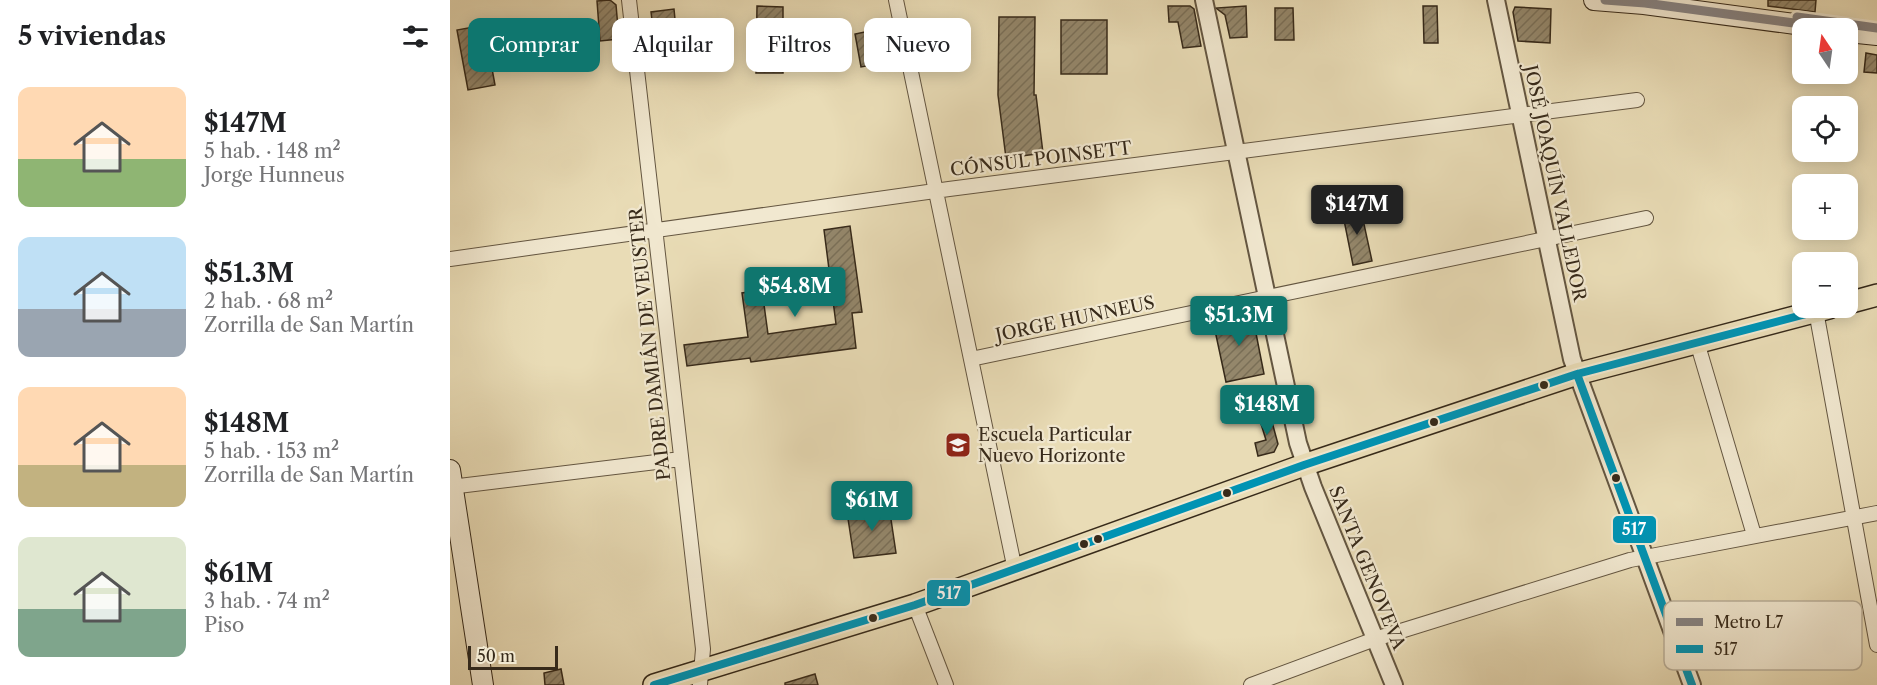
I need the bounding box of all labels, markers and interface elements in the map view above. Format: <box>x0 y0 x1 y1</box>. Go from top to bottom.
chip: Comprar <box>468 18 600 72</box>
chip: Alquilar <box>612 18 734 72</box>
chip: Filtros <box>746 18 852 72</box>
chip: Nuevo <box>864 18 971 72</box>
north arrow <box>1792 18 1858 84</box>
map controls <box>1792 18 1858 318</box>
text: 5 viviendas <box>18 20 166 52</box>
icon: filters <box>399 20 432 53</box>
street label: JOSÉ JOAQUÍN VALLEDOR <box>1519 60 1592 304</box>
button: locate <box>1792 96 1858 162</box>
text: $147M <box>204 107 287 139</box>
icon: home <box>66 111 138 183</box>
street label: CÓNSUL POINSETT <box>949 136 1134 181</box>
text: 5 hab. · 148 m² <box>204 139 341 163</box>
text: Jorge Hunneus <box>204 163 345 187</box>
button: + <box>1792 174 1858 240</box>
pin: $147M <box>1315 185 1399 236</box>
text: $147M <box>1325 192 1389 216</box>
street label: PADRE DAMIÁN DE VEUSTER <box>624 206 675 482</box>
button: − <box>1792 252 1858 318</box>
text: $51.3M <box>204 257 294 289</box>
icon: home <box>66 261 138 333</box>
pin: $54.8M <box>746 267 844 318</box>
text: $54.8M <box>758 274 832 298</box>
text: 2 hab. · 68 m² <box>204 289 333 313</box>
street label: JORGE HUNNEUS <box>991 291 1156 347</box>
pin: $51.3M <box>1190 296 1288 347</box>
text: $51.3M <box>1204 303 1274 327</box>
text: Zorrilla de San Martín <box>204 313 414 337</box>
unlabelled marker <box>1538 379 1550 391</box>
pin: $148M <box>1225 385 1309 436</box>
text: $148M <box>1234 392 1300 416</box>
text: $148M <box>204 407 289 439</box>
icon: home <box>66 411 138 483</box>
unlabelled marker <box>1428 416 1440 428</box>
place label: Escuela Particular Nuevo Horizonte <box>978 424 1132 467</box>
school or university icon: Escuela Particular Nuevo Horizonte <box>943 430 973 460</box>
text: 5 hab. · 153 m² <box>204 439 339 463</box>
text: Zorrilla de San Martín <box>204 463 414 487</box>
unlabelled marker <box>1610 472 1622 484</box>
pin: $61M <box>836 481 908 532</box>
street label: SANTA GENOVEVA <box>1324 483 1410 654</box>
unlabelled marker <box>1221 487 1233 499</box>
text: $61M <box>845 488 899 512</box>
line badge: 517 <box>1612 515 1657 544</box>
text: 517 <box>1622 519 1647 539</box>
unlabelled marker <box>1092 533 1104 545</box>
unlabelled marker <box>1078 538 1090 550</box>
text: $61M <box>204 557 273 589</box>
icon: home <box>66 561 138 633</box>
line badge: 517 <box>926 579 971 607</box>
text: 517 <box>937 583 962 603</box>
text: 3 hab. · 74 m² <box>204 589 330 613</box>
legend <box>1664 601 1862 670</box>
unlabelled marker <box>867 612 879 624</box>
text: Metro L7 <box>1714 612 1783 632</box>
text: Piso <box>204 613 244 637</box>
text: 517 <box>1714 639 1737 659</box>
scale bar <box>468 643 558 670</box>
text: 50 m <box>477 646 515 666</box>

